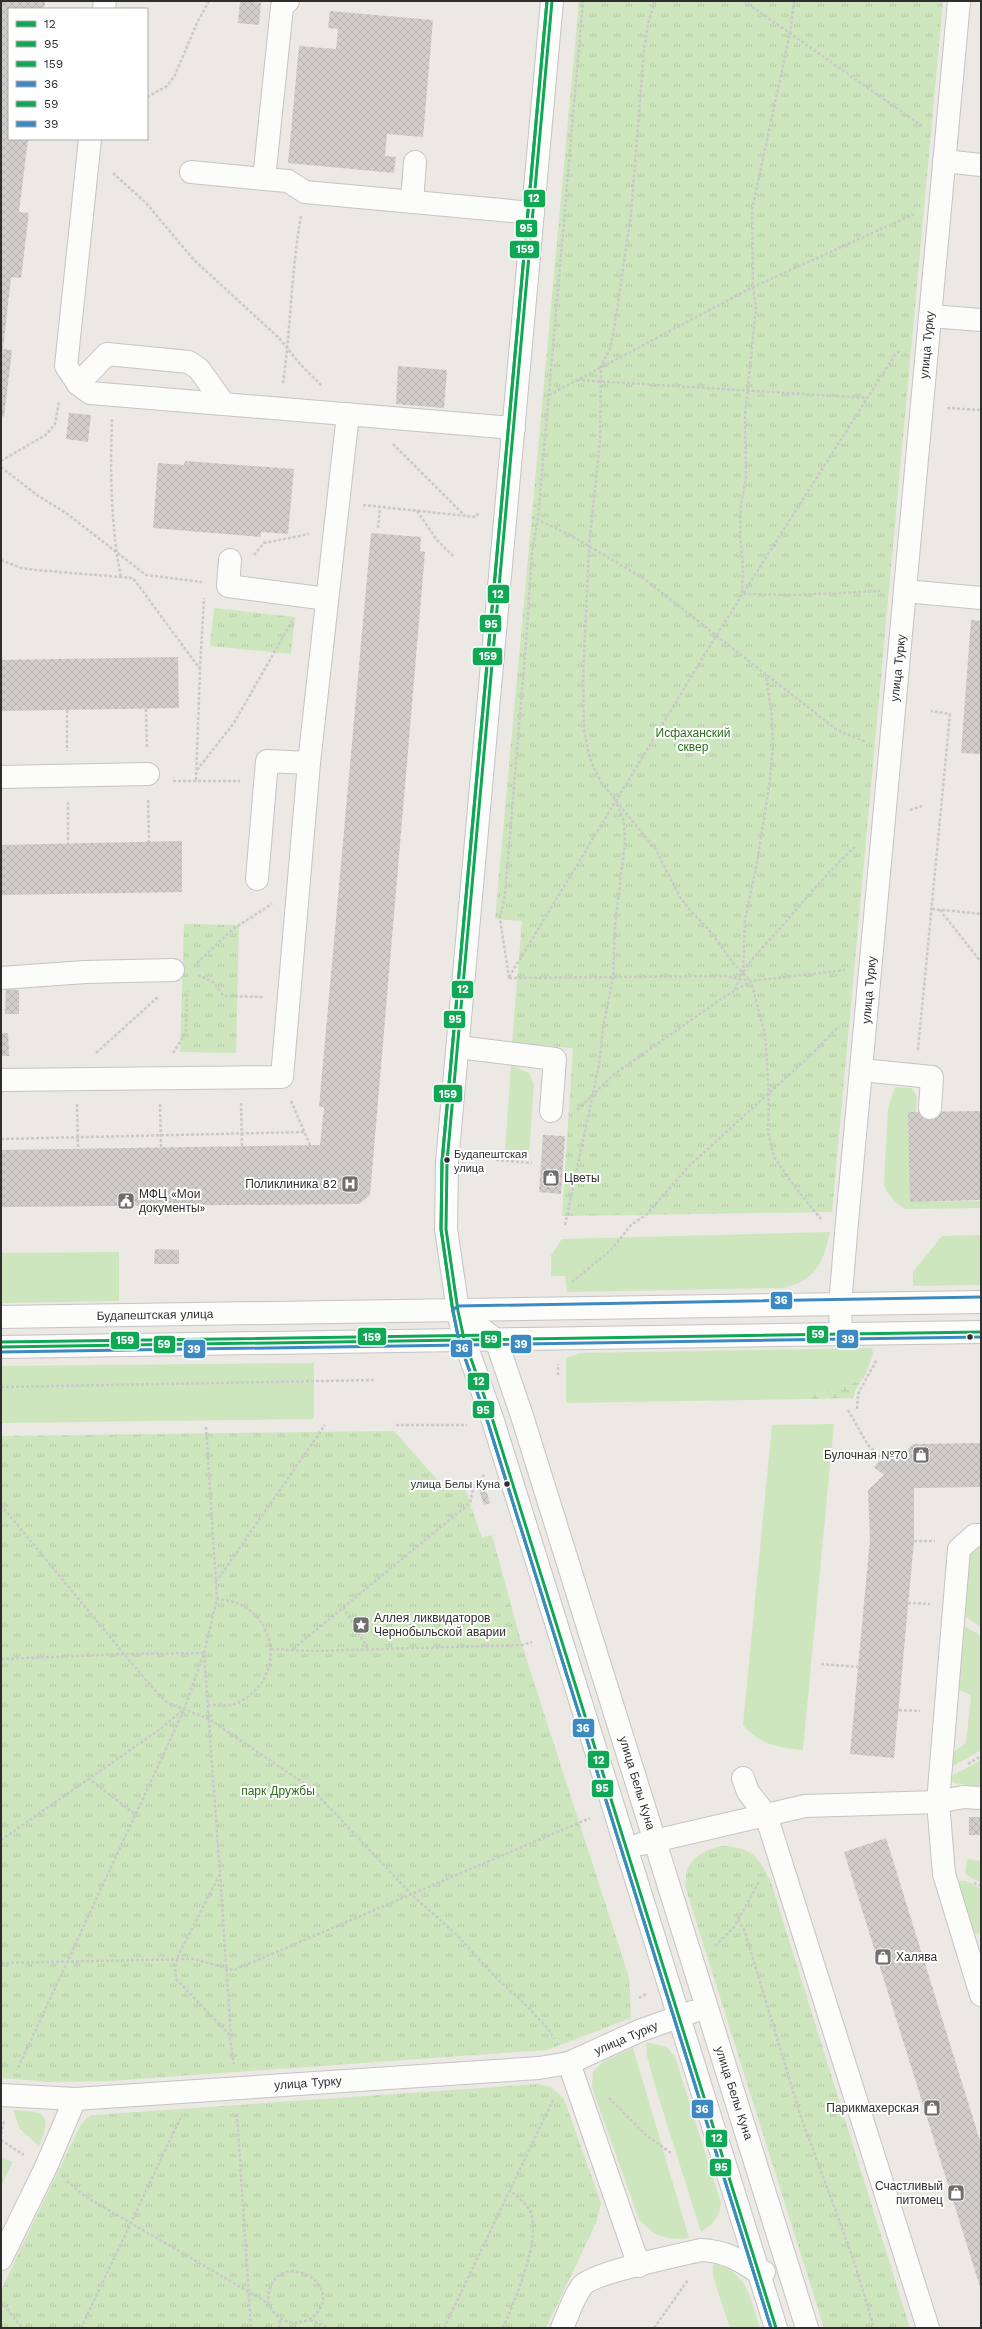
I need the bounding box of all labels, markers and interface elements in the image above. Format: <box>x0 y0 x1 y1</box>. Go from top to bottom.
legend <box>8 8 148 140</box>
text: 12 <box>44 17 56 31</box>
text: 95 <box>44 37 58 51</box>
text: 159 <box>44 57 63 71</box>
text: 36 <box>44 77 58 91</box>
text: 59 <box>44 97 58 111</box>
text: 39 <box>44 117 58 131</box>
line badge: 12 <box>523 189 546 208</box>
text: 12 <box>528 192 540 205</box>
line badge: 95 <box>515 219 538 238</box>
text: 95 <box>519 222 533 235</box>
line badge: 159 <box>509 240 540 259</box>
text: 159 <box>516 243 534 256</box>
street label: улица Турку <box>917 311 937 379</box>
line badge: 12 <box>487 584 510 604</box>
text: 12 <box>492 588 504 601</box>
line badge: 95 <box>479 614 502 633</box>
text: 95 <box>484 618 498 631</box>
street label: улица Турку <box>888 634 908 702</box>
line badge: 159 <box>472 647 503 666</box>
text: 159 <box>479 650 497 663</box>
park label: Исфаханский сквер <box>656 726 731 754</box>
street label: улица Турку <box>859 956 879 1024</box>
line badge: 12 <box>451 980 474 999</box>
text: 12 <box>457 983 469 996</box>
line badge: 95 <box>443 1010 466 1029</box>
text: 95 <box>448 1013 462 1026</box>
line badge: 159 <box>433 1084 463 1103</box>
text: 159 <box>439 1088 457 1101</box>
place label: Будапештская улица <box>454 1148 527 1175</box>
marker: Будапештская улица <box>442 1155 452 1165</box>
shop icon: Цветы <box>541 1168 561 1188</box>
place label: Цветы <box>564 1171 600 1185</box>
hospital icon: Поликлиника 82 <box>340 1174 360 1194</box>
place label: Поликлиника 82 <box>245 1177 337 1191</box>
place label: МФЦ «Мои документы» <box>139 1187 206 1215</box>
public building icon: МФЦ «Мои документы» <box>116 1191 136 1211</box>
line badge: 36 <box>770 1291 793 1310</box>
text: 36 <box>774 1294 788 1307</box>
street label: Будапештская улица <box>96 1307 214 1323</box>
line badge: 59 <box>806 1325 829 1344</box>
line badge: 159 <box>357 1327 387 1346</box>
text: 59 <box>811 1328 825 1341</box>
line badge: 39 <box>836 1329 859 1349</box>
line badge: 59 <box>480 1330 502 1349</box>
line badge: 159 <box>110 1331 140 1350</box>
text: 159 <box>363 1331 381 1344</box>
unlabelled marker <box>965 1332 975 1342</box>
text: 59 <box>484 1333 498 1346</box>
text: 39 <box>841 1333 855 1346</box>
text: 159 <box>116 1334 134 1347</box>
line badge: 39 <box>510 1334 532 1354</box>
line badge: 59 <box>153 1335 176 1354</box>
text: 59 <box>157 1338 171 1351</box>
text: 39 <box>514 1338 528 1351</box>
line badge: 39 <box>183 1339 206 1359</box>
line badge: 36 <box>450 1339 473 1358</box>
text: 36 <box>455 1342 469 1355</box>
text: 39 <box>187 1343 201 1356</box>
line badge: 12 <box>467 1372 490 1391</box>
text: 12 <box>473 1375 485 1388</box>
line badge: 95 <box>472 1400 495 1419</box>
text: 95 <box>476 1404 490 1417</box>
shop icon: Булочная №70 <box>911 1445 931 1465</box>
place label: Булочная №70 <box>824 1448 908 1462</box>
place label: улица Белы Куна <box>411 1478 501 1491</box>
marker: улица Белы Куна <box>502 1479 512 1489</box>
place label: Аллея ликвидаторов Чернобыльской аварии <box>374 1611 506 1639</box>
place icon: Аллея ликвидаторов Чернобыльской аварии <box>351 1615 371 1635</box>
line badge: 36 <box>572 1718 595 1738</box>
text: 36 <box>576 1722 590 1735</box>
street label: улица Белы Куна <box>616 1734 658 1832</box>
line badge: 12 <box>587 1750 610 1769</box>
text: 12 <box>593 1754 605 1767</box>
line badge: 95 <box>591 1779 614 1798</box>
text: 95 <box>595 1782 609 1795</box>
park label: парк Дружбы <box>241 1784 315 1798</box>
shop icon: Халява <box>873 1947 893 1967</box>
place label: Халява <box>896 1950 937 1964</box>
street label: улица Турку <box>592 2018 660 2058</box>
street label: улица Белы Куна <box>712 2045 756 2142</box>
street label: улица Турку <box>274 2074 342 2092</box>
shop icon: Парикмахерская <box>922 2098 942 2118</box>
line badge: 36 <box>691 2099 714 2119</box>
place label: Парикмахерская <box>826 2101 919 2115</box>
text: 36 <box>695 2103 709 2116</box>
line badge: 12 <box>705 2129 728 2148</box>
text: 12 <box>711 2132 723 2145</box>
line badge: 95 <box>709 2158 732 2177</box>
text: 95 <box>714 2161 728 2174</box>
place label: Счастливый питомец <box>875 2179 943 2207</box>
shop icon: Счастливый питомец <box>946 2183 966 2203</box>

